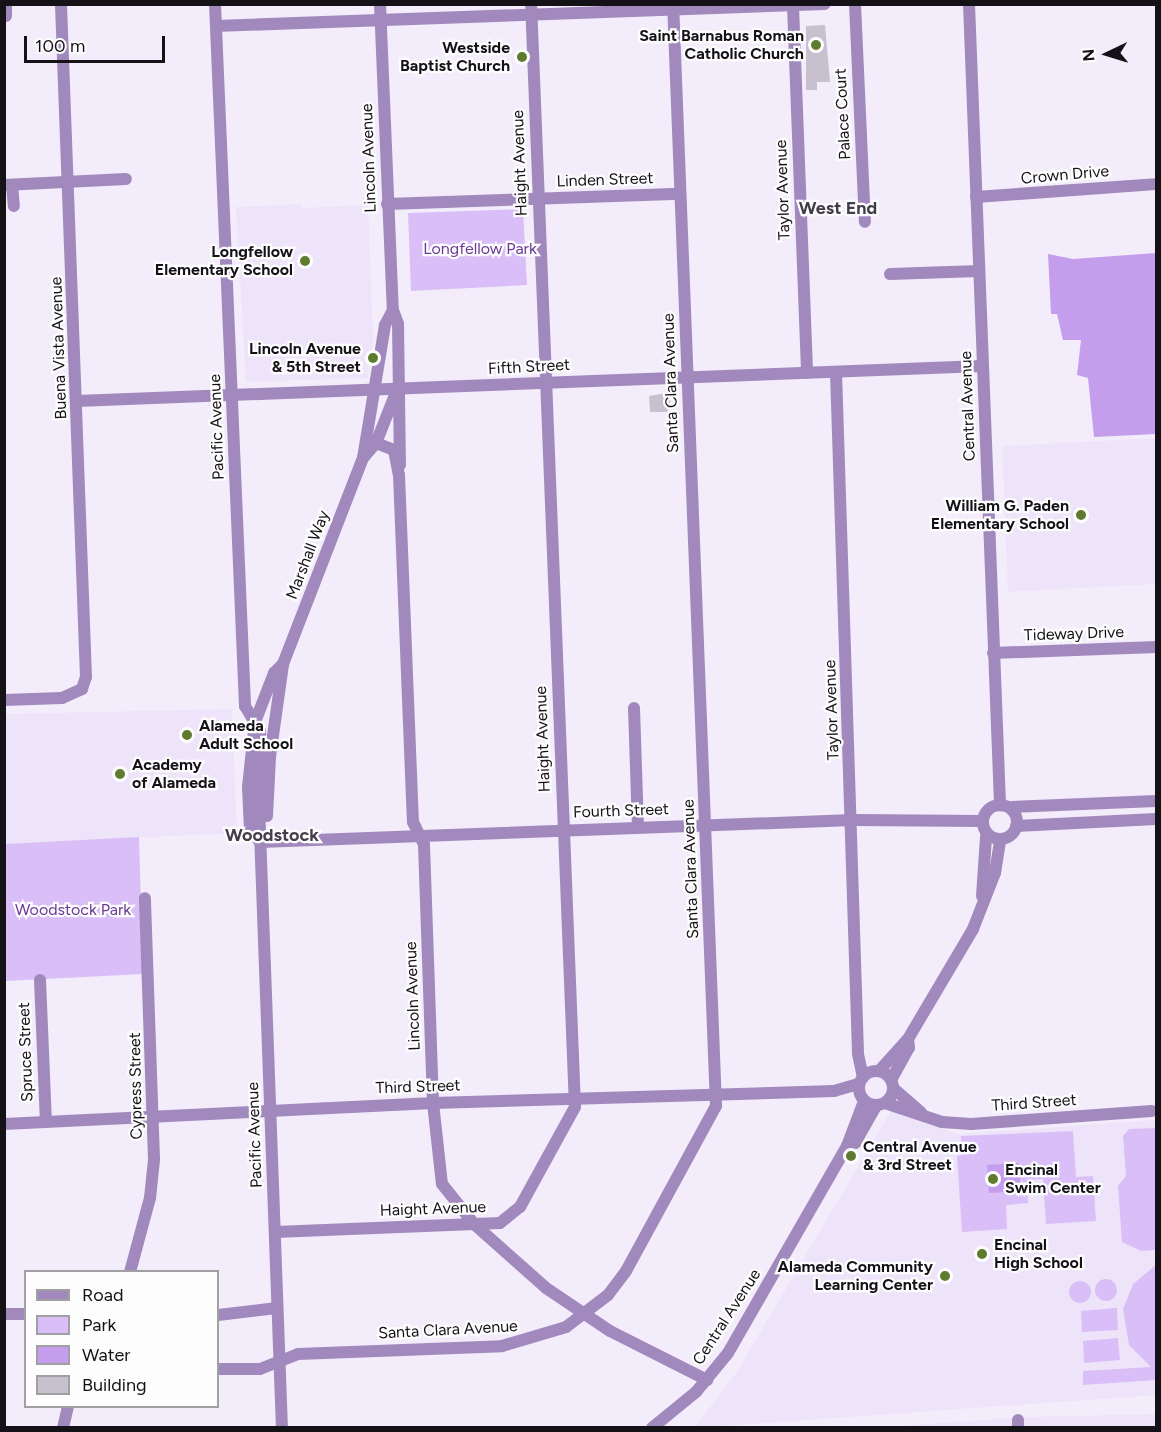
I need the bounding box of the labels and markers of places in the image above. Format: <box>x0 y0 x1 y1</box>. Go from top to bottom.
place label: Saint Barnabus Roman Catholic Church <box>639 26 804 64</box>
place label: Westside Baptist Church <box>400 38 510 76</box>
marker: Saint Barnabus Roman Catholic Church <box>809 38 823 52</box>
marker: Westside Baptist Church <box>515 50 529 64</box>
place label: Longfellow Elementary School <box>155 242 293 280</box>
marker: Longfellow Elementary School <box>298 254 312 268</box>
place label: Lincoln Avenue & 5th Street <box>249 339 361 377</box>
marker: Lincoln Avenue & 5th Street <box>366 351 380 365</box>
place label: William G. Paden Elementary School <box>931 496 1069 534</box>
marker: William G. Paden Elementary School <box>1074 508 1088 522</box>
place label: Alameda Adult School <box>199 716 293 754</box>
marker: Alameda Adult School <box>180 728 194 742</box>
place label: Academy of Alameda <box>132 755 216 793</box>
marker: Academy of Alameda <box>113 767 127 781</box>
place label: Central Avenue & 3rd Street <box>863 1137 977 1175</box>
marker: Central Avenue & 3rd Street <box>844 1149 858 1163</box>
place label: Encinal Swim Center <box>1005 1160 1101 1198</box>
marker: Encinal Swim Center <box>986 1172 1000 1186</box>
place label: Encinal High School <box>994 1235 1083 1273</box>
marker: Encinal High School <box>975 1247 989 1261</box>
place label: Alameda Community Learning Center <box>778 1257 933 1295</box>
marker: Alameda Community Learning Center <box>938 1269 952 1283</box>

